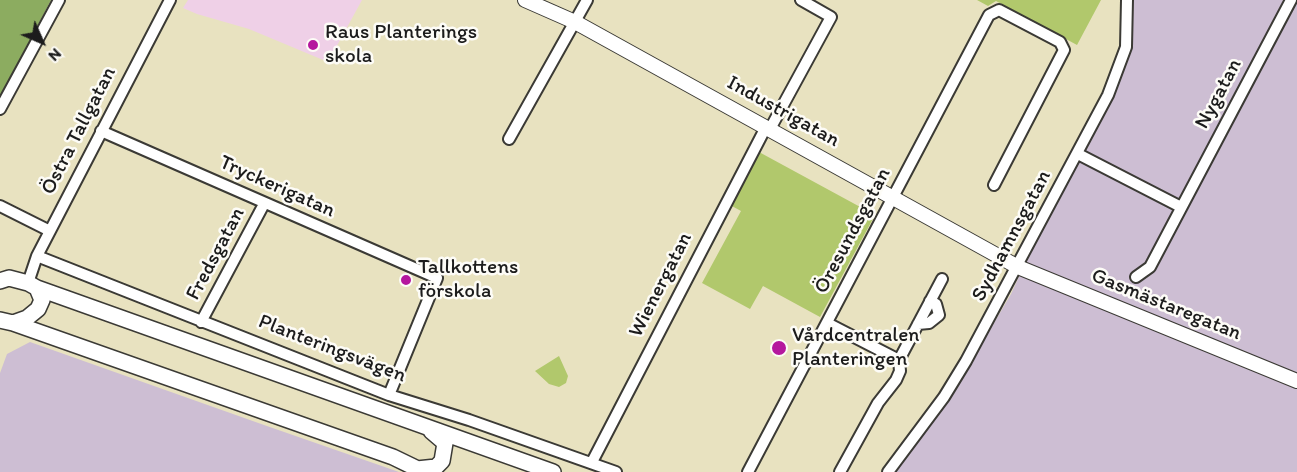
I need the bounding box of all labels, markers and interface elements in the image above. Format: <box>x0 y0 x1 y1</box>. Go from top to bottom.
north arrow <box>12 12 72 72</box>
place label: Raus Planterings skola <box>325 20 477 70</box>
marker: Raus Planterings skola <box>306 38 320 52</box>
text: N <box>45 45 66 66</box>
street label: Nygatan <box>1190 55 1248 133</box>
street label: Östra Tallgatan <box>36 63 122 199</box>
street label: Industrigatan <box>722 71 844 153</box>
street label: Tryckerigatan <box>215 150 339 224</box>
street label: Öresundsgatan <box>809 164 897 298</box>
street label: Sydhamnsgatan <box>967 166 1057 306</box>
street label: Fredsgatan <box>181 203 251 305</box>
street label: Wienergatan <box>624 228 698 342</box>
place label: Tallkottens förskola <box>418 255 518 305</box>
street label: Gasmästaregatan <box>1087 263 1245 347</box>
marker: Tallkottens förskola <box>399 273 413 287</box>
street label: Planteringsvägen <box>255 309 409 389</box>
place label: Vårdcentralen Planteringen <box>792 323 920 373</box>
marker: Vårdcentralen Planteringen <box>770 339 788 357</box>

